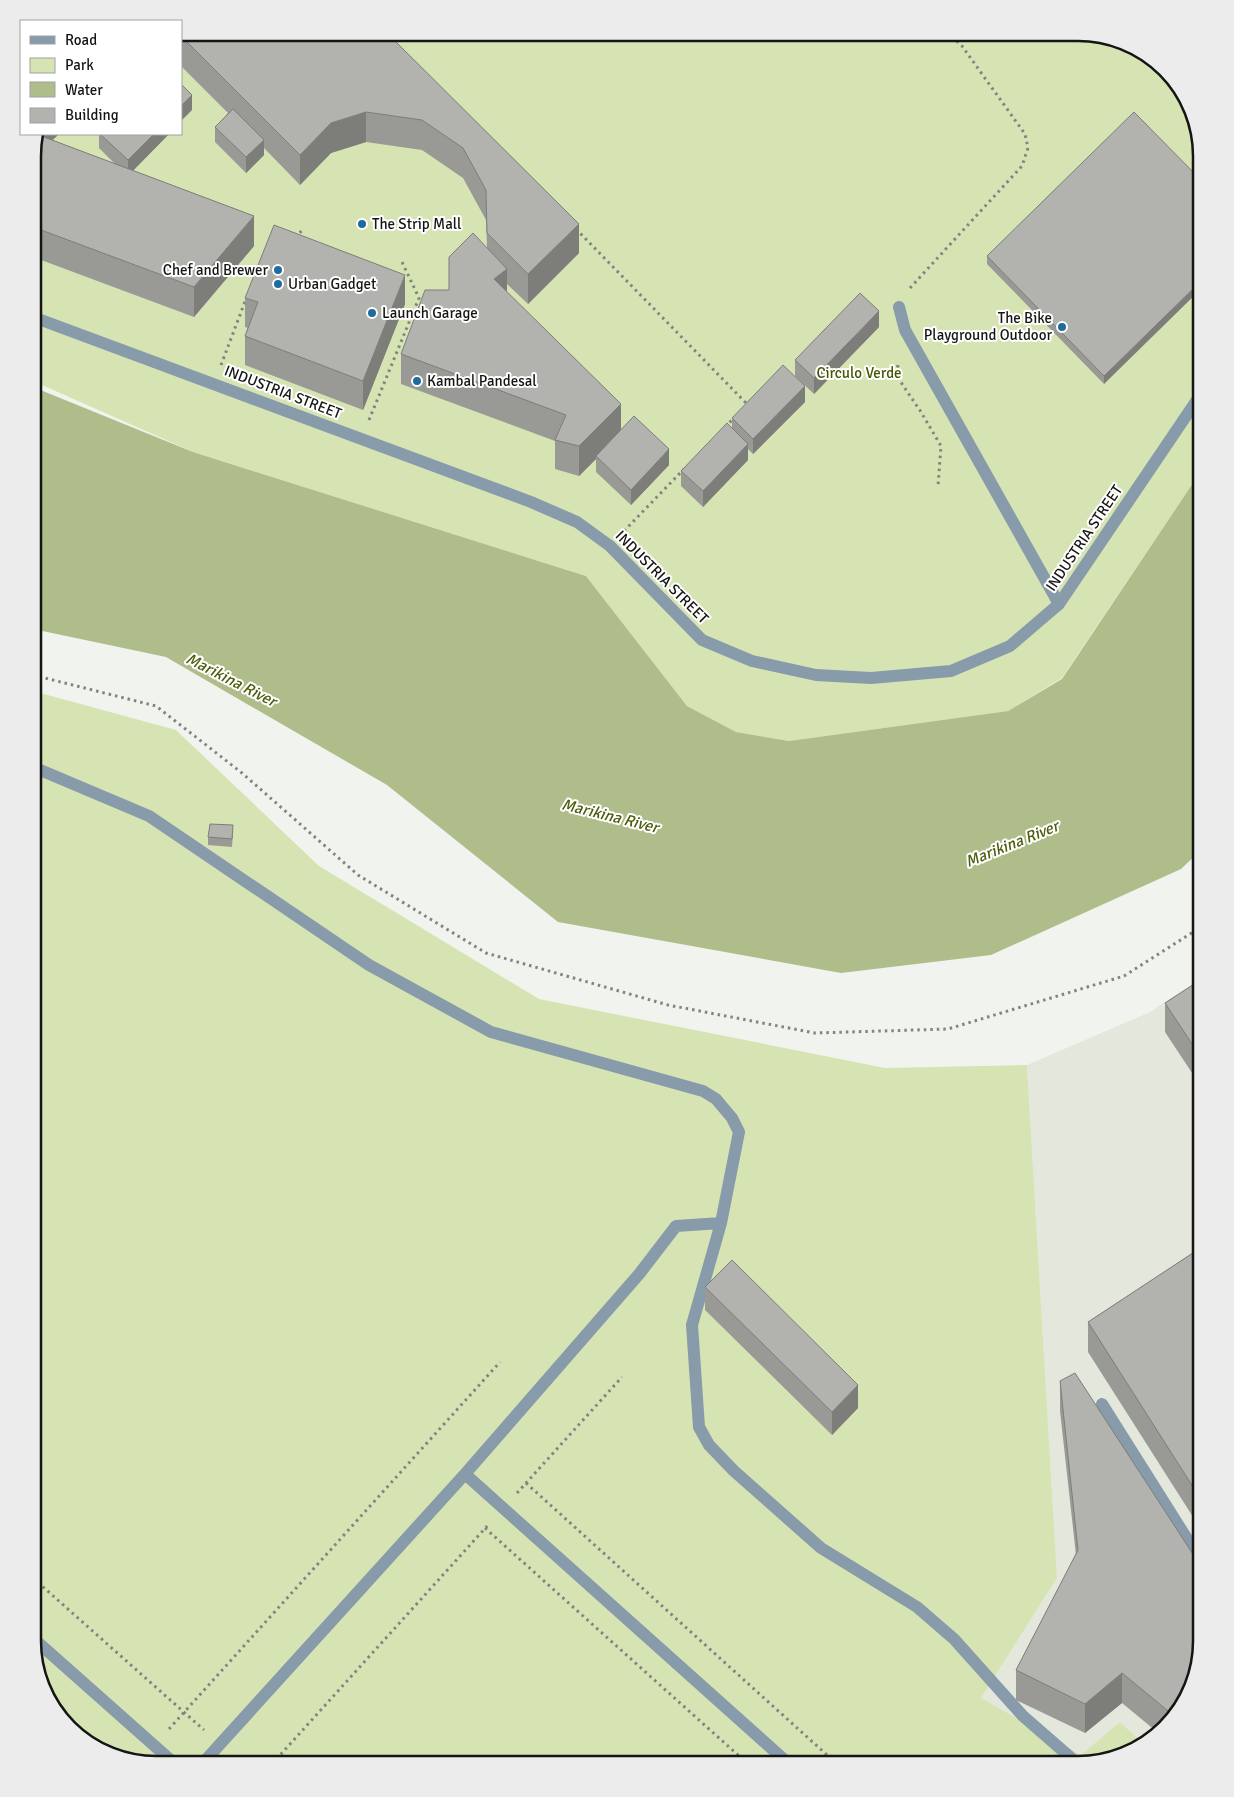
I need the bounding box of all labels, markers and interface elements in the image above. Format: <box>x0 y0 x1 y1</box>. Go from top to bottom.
legend <box>20 20 182 135</box>
text: Road <box>65 31 97 49</box>
text: Park <box>65 56 94 74</box>
text: Water <box>65 81 103 99</box>
text: Building <box>65 106 119 124</box>
place label: The Strip Mall <box>372 215 461 233</box>
marker: The Strip Mall <box>356 218 368 230</box>
place label: Chef and Brewer <box>163 261 268 279</box>
marker: Chef and Brewer <box>272 264 284 276</box>
place label: Urban Gadget <box>288 275 376 293</box>
marker: Urban Gadget <box>272 278 284 290</box>
place label: Launch Garage <box>382 304 478 322</box>
marker: Launch Garage <box>366 307 378 319</box>
place label: The Bike Playground Outdoor <box>924 309 1052 344</box>
marker: The Bike Playground Outdoor <box>1056 321 1068 333</box>
street label: INDUSTRIA STREET <box>222 361 345 423</box>
park label: Circulo Verde <box>816 364 902 382</box>
place label: Kambal Pandesal <box>427 372 537 390</box>
marker: Kambal Pandesal <box>411 375 423 387</box>
street label: INDUSTRIA STREET <box>1042 481 1127 595</box>
street label: INDUSTRIA STREET <box>612 527 713 628</box>
water label: Marikina River <box>182 649 281 712</box>
water label: Marikina River <box>560 794 662 838</box>
water label: Marikina River <box>962 815 1064 872</box>

